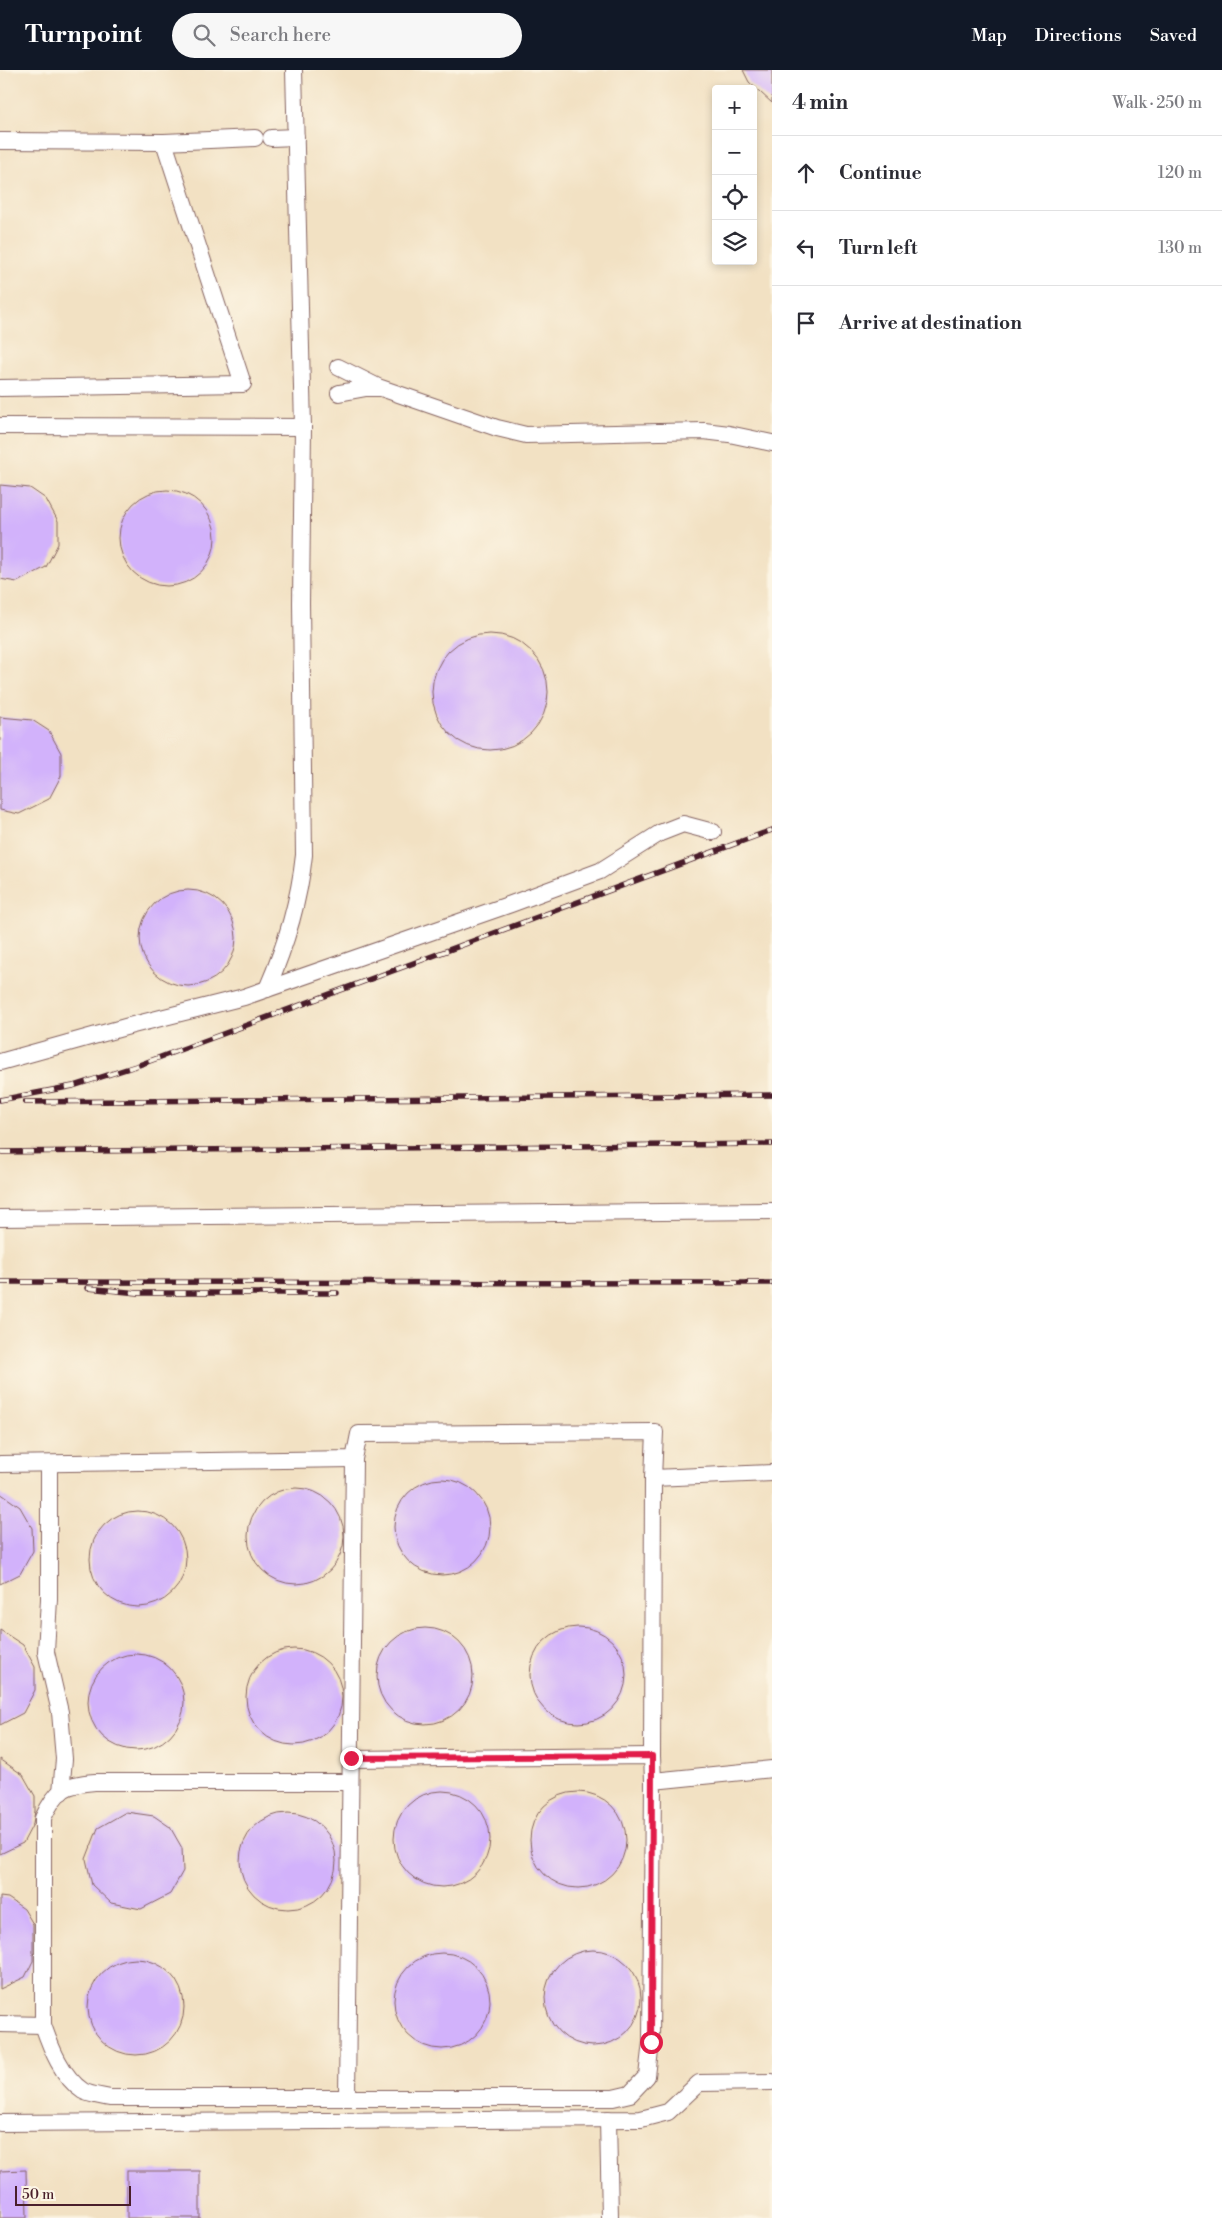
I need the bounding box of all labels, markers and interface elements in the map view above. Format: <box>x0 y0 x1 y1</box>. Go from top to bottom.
search box <box>172 13 522 58</box>
text: Turnpoint <box>25 20 142 50</box>
icon: search <box>190 21 218 49</box>
text: Search here <box>230 23 331 47</box>
text: Map <box>971 24 1007 47</box>
text: Directions <box>1035 24 1122 47</box>
text: Saved <box>1150 24 1197 47</box>
map controls <box>712 85 757 265</box>
button: + <box>712 85 757 130</box>
text: 4 min <box>792 90 848 116</box>
text: Walk · 250 m <box>1112 93 1202 113</box>
button: − <box>712 130 757 175</box>
icon: ahead <box>792 159 820 187</box>
text: Continue <box>839 161 922 185</box>
text: 120 m <box>1158 163 1202 183</box>
button: locate <box>712 175 757 220</box>
button: layers <box>712 220 757 265</box>
icon: left <box>792 234 820 262</box>
text: Turn left <box>839 236 918 260</box>
text: 130 m <box>1158 238 1202 258</box>
icon: arrive <box>792 309 820 337</box>
text: Arrive at destination <box>839 311 1022 335</box>
route end <box>340 1747 363 1770</box>
route start <box>640 2031 663 2054</box>
scale bar <box>15 2183 131 2206</box>
text: 50 m <box>22 2186 54 2204</box>

